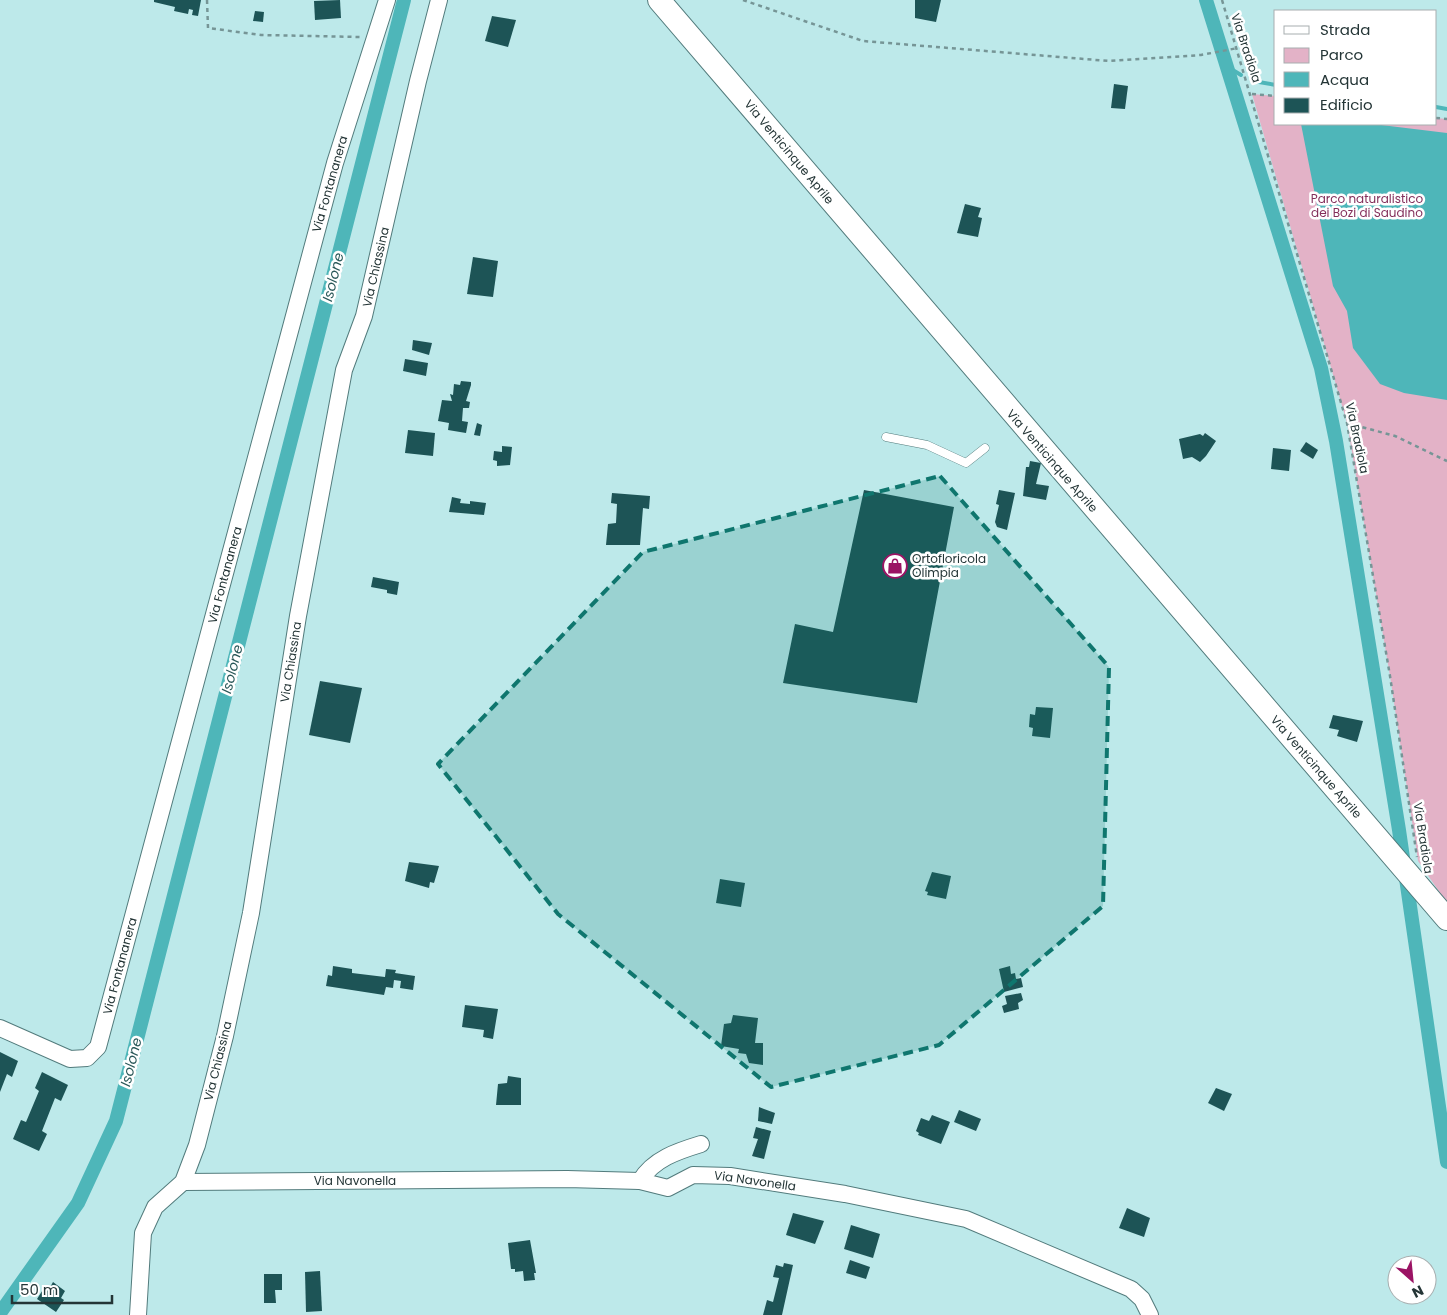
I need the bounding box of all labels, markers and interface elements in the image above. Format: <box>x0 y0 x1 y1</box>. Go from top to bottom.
legend <box>1274 10 1437 125</box>
street label: Via Bradiola <box>1227 11 1266 85</box>
text: Strada <box>1320 19 1370 40</box>
text: Parco <box>1320 44 1363 65</box>
text: Acqua <box>1320 69 1369 90</box>
text: Edificio <box>1320 94 1373 115</box>
street label: Via Venticinque Aprile <box>741 96 838 207</box>
street label: Via Fontananera <box>308 134 351 234</box>
park label: Parco naturalistico dei Bozi di Saudino <box>1311 190 1424 221</box>
street label: Via Chiassina <box>358 225 393 309</box>
water label: Isolone <box>317 250 349 304</box>
street label: Via Bradiola <box>1342 401 1373 475</box>
street label: Via Venticinque Aprile <box>1003 406 1102 516</box>
street label: Via Fontananera <box>203 524 246 625</box>
place label: Ortofloricola Olimpia <box>912 550 986 581</box>
shop icon: Ortofloricola Olimpia <box>882 553 908 579</box>
street label: Via Chiassina <box>276 620 305 704</box>
water label: Isolone <box>216 642 248 696</box>
street label: Via Venticinque Aprile <box>1267 712 1366 822</box>
street label: Via Bradiola <box>1409 801 1438 875</box>
street label: Via Fontananera <box>98 915 141 1016</box>
street label: Via Chiassina <box>199 1019 236 1103</box>
water label: Isolone <box>115 1035 147 1089</box>
street label: Via Navonella <box>713 1166 797 1195</box>
street label: Via Navonella <box>314 1172 396 1189</box>
north arrow <box>1387 1255 1437 1305</box>
scale bar <box>12 1272 112 1304</box>
text: 50 m <box>20 1279 58 1300</box>
text: N <box>1409 1280 1427 1303</box>

